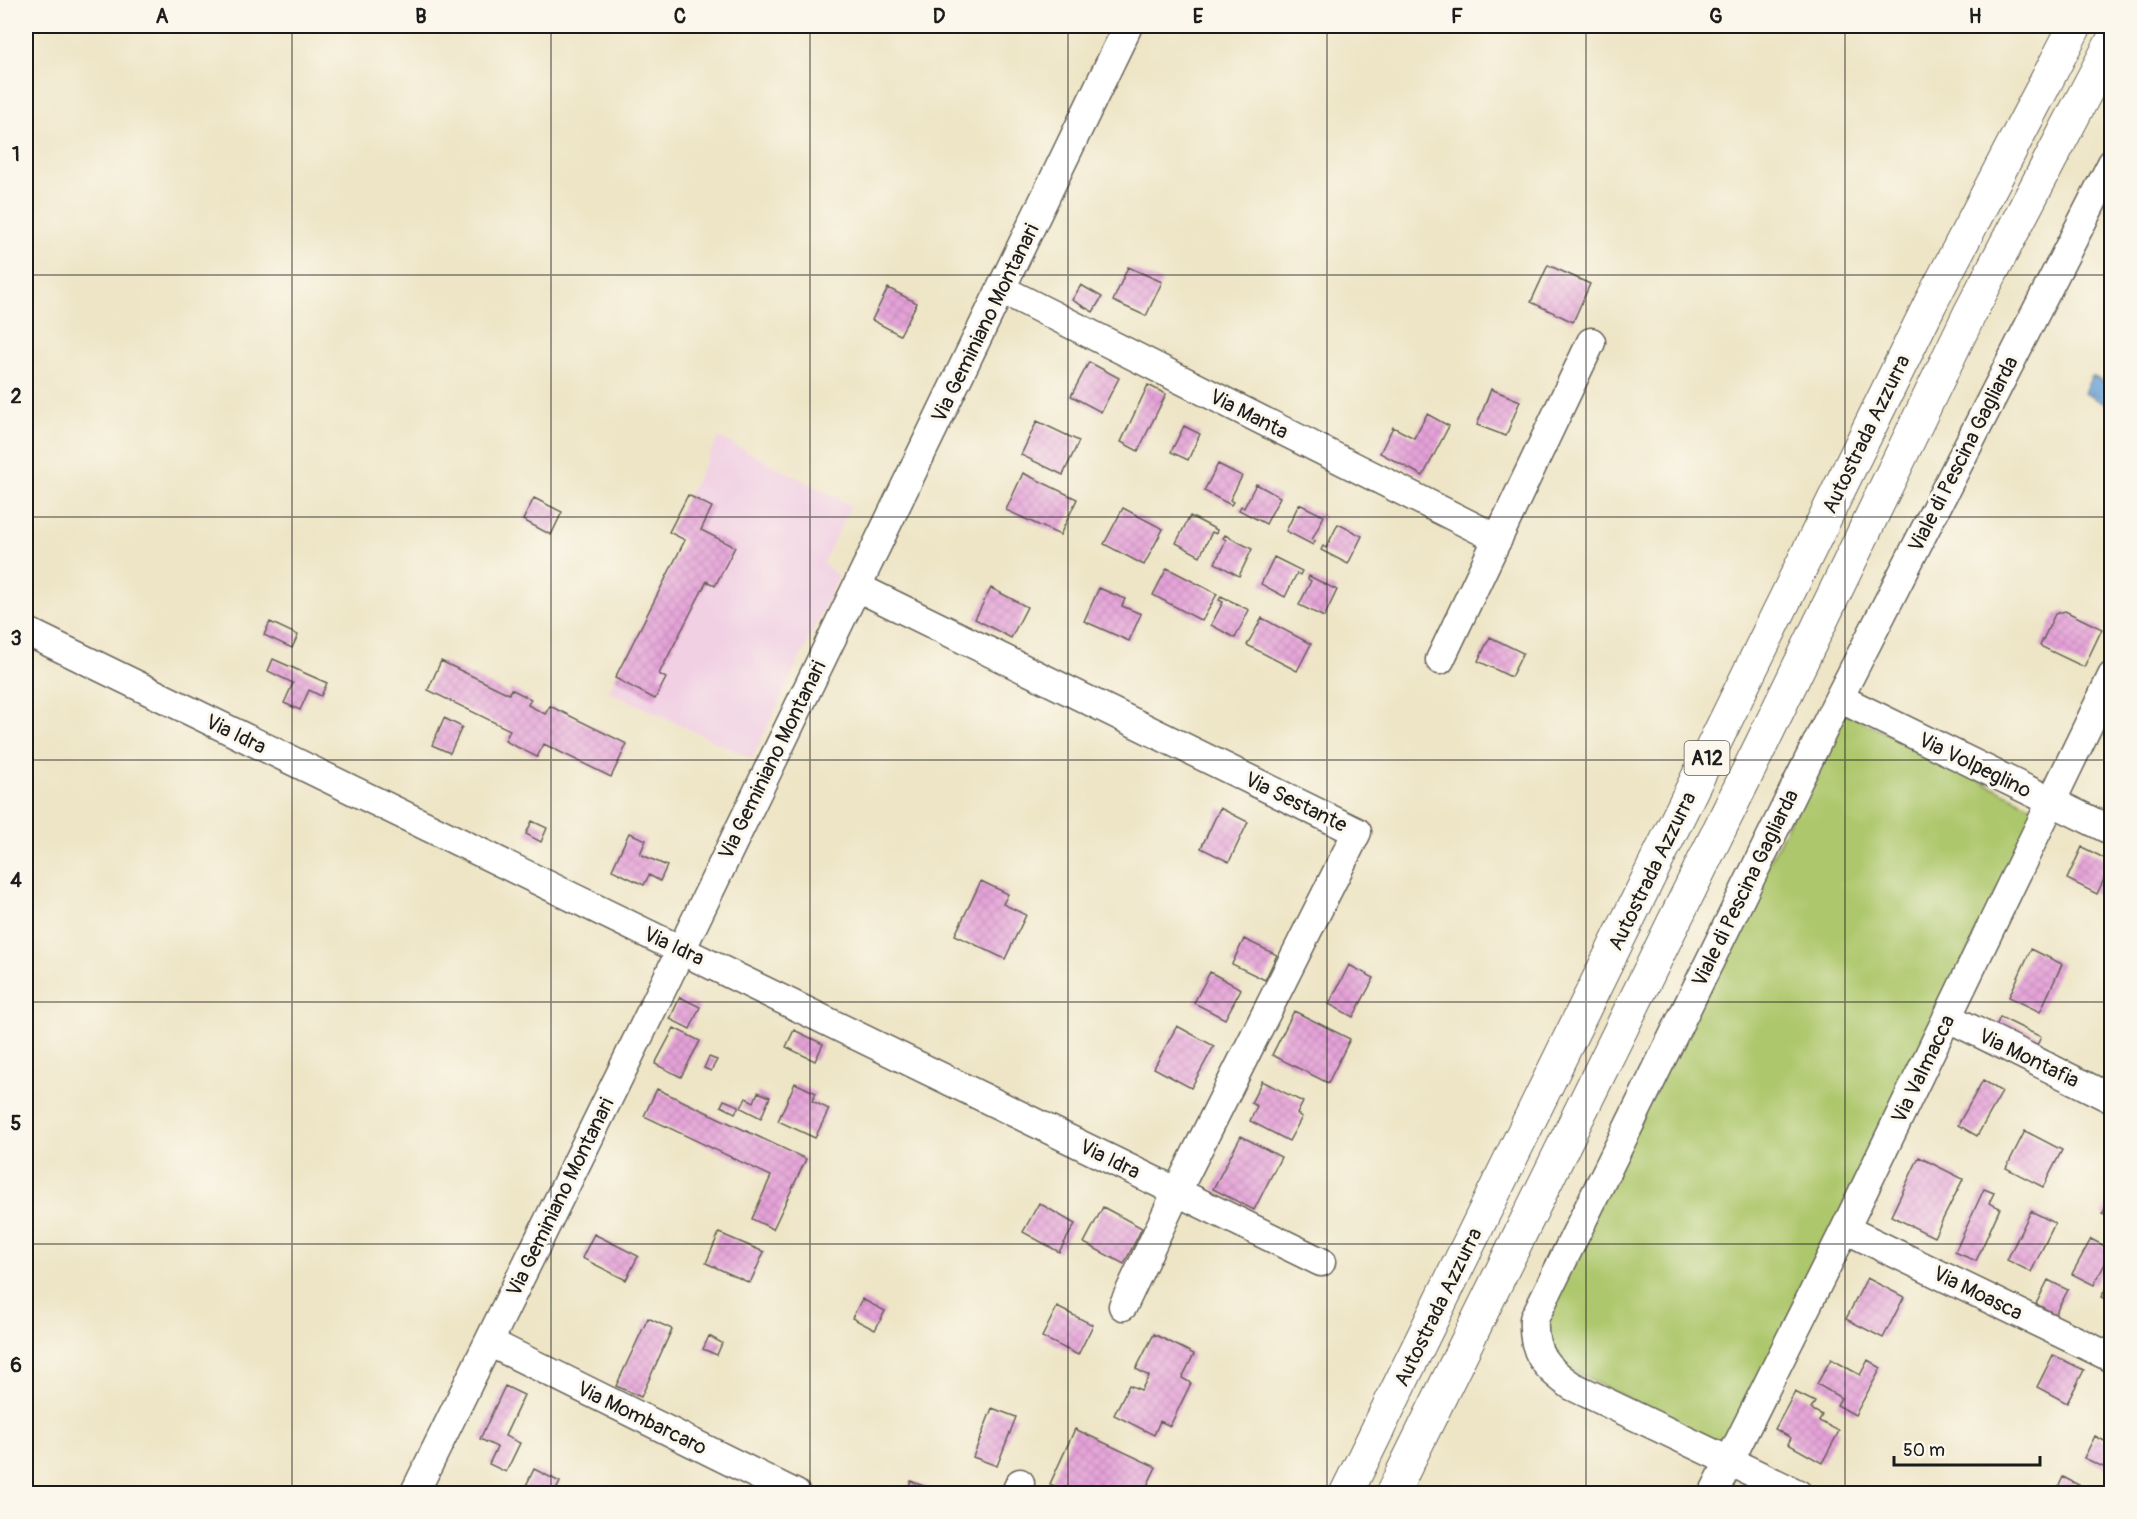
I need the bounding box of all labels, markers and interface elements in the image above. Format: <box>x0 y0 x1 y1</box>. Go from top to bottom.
text: A <box>156 4 169 29</box>
text: B <box>415 4 427 29</box>
text: C <box>674 4 686 29</box>
text: D <box>933 4 946 29</box>
text: E <box>1193 4 1204 29</box>
text: F <box>1451 4 1463 29</box>
text: G <box>1709 4 1723 29</box>
text: H <box>1969 4 1982 29</box>
text: 1 <box>12 142 20 167</box>
street label: Via Geminiano Montanari <box>926 219 1046 427</box>
street label: Autostrada Azzurra <box>1816 350 1917 518</box>
street label: Viale di Pescina Gagliarda <box>1902 352 2025 557</box>
street label: Via Manta <box>1205 383 1293 446</box>
text: 2 <box>10 384 22 409</box>
text: 3 <box>10 626 22 651</box>
street label: Via Geminiano Montanari <box>713 656 833 864</box>
street label: Via Idra <box>201 708 271 761</box>
street label: Via Volpeglino <box>1914 726 2036 804</box>
road number: A12 <box>1684 741 1730 775</box>
street label: Via Sestante <box>1240 766 1352 839</box>
street label: Viale di Pescina Gagliarda <box>1686 785 1805 991</box>
street label: Autostrada Azzurra <box>1602 787 1703 955</box>
text: 4 <box>10 868 22 893</box>
street label: Via Idra <box>639 921 709 972</box>
street label: Via Valmacca <box>1886 1010 1961 1128</box>
street label: Via Montafia <box>1974 1022 2084 1094</box>
street label: Via Geminiano Montanari <box>501 1093 621 1301</box>
text: 5 <box>11 1111 22 1136</box>
street label: Via Idra <box>1075 1133 1145 1186</box>
street label: Autostrada Azzurra <box>1388 1223 1489 1391</box>
street label: Via Moasca <box>1928 1260 2027 1327</box>
text: 6 <box>10 1353 22 1378</box>
street label: Via Mombarcaro <box>572 1375 711 1462</box>
scale bar <box>1894 1429 2040 1467</box>
text: 50 m <box>1903 1439 1945 1462</box>

